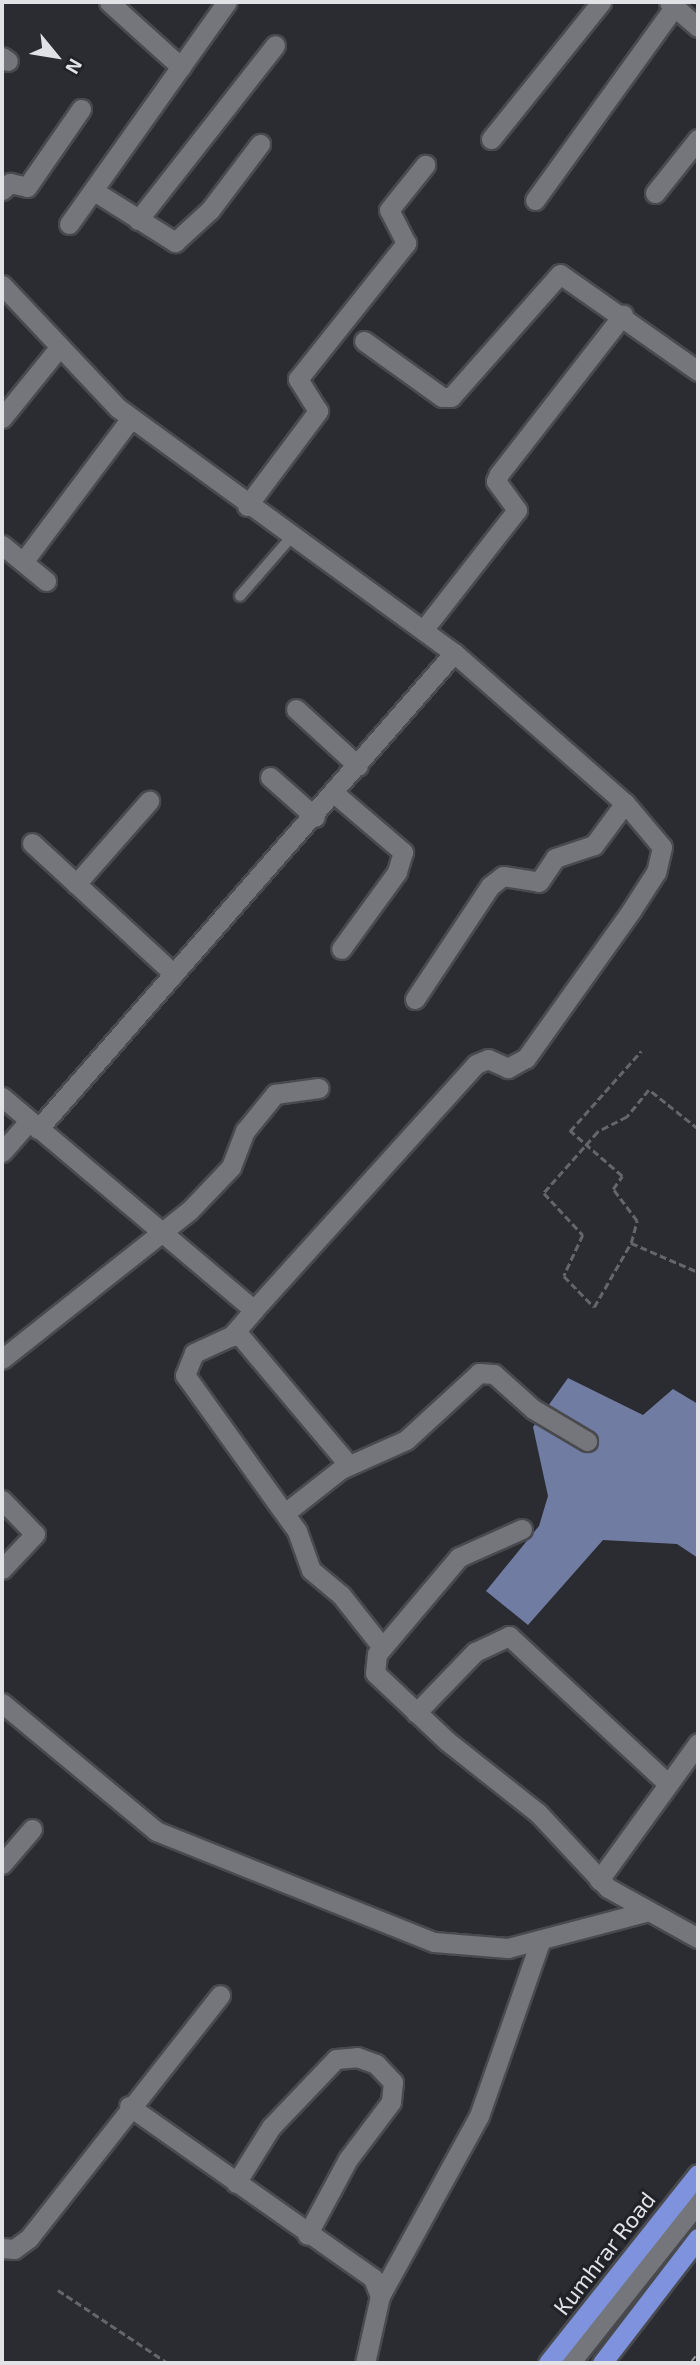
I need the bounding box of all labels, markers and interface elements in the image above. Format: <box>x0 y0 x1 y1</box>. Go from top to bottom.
north arrow <box>21 21 91 91</box>
text: N <box>61 55 88 78</box>
street label: Kumhrar Road <box>547 2186 661 2320</box>

